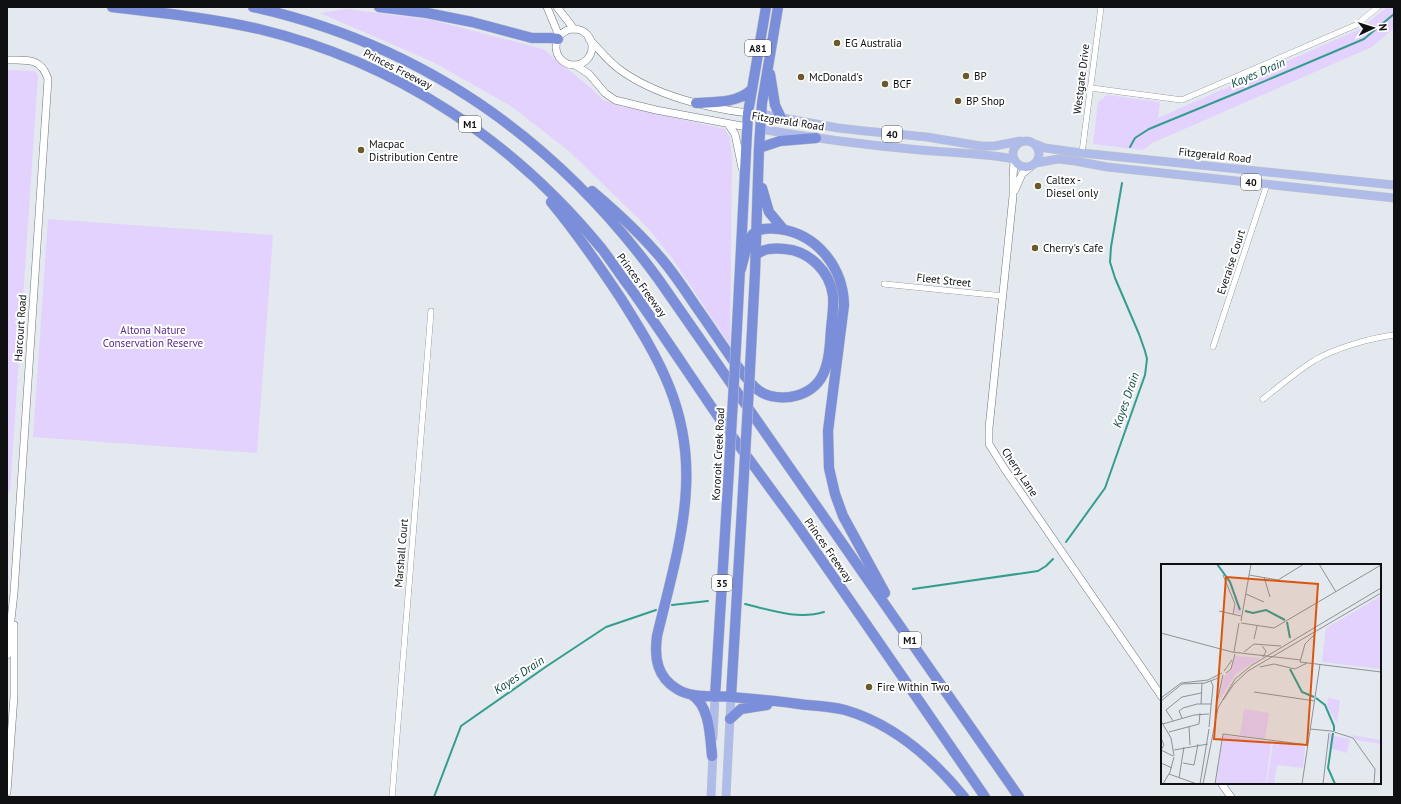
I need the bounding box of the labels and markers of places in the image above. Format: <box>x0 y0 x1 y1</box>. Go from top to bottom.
place label: EG Australia <box>845 36 902 50</box>
marker: EG Australia <box>832 38 842 48</box>
place label: BP <box>974 69 987 83</box>
place label: McDonald's <box>809 70 863 84</box>
marker: BP <box>961 71 971 81</box>
marker: McDonald's <box>796 72 806 82</box>
place label: BCF <box>893 77 912 91</box>
marker: BCF <box>880 79 890 89</box>
place label: BP Shop <box>966 94 1005 108</box>
marker: BP Shop <box>953 96 963 106</box>
place label: Macpac Distribution Centre <box>369 137 459 164</box>
marker: Macpac Distribution Centre <box>356 145 366 155</box>
place label: Caltex - Diesel only <box>1046 173 1099 200</box>
marker: Caltex - Diesel only <box>1033 181 1043 191</box>
place label: Cherry's Cafe <box>1043 241 1104 255</box>
marker: Cherry's Cafe <box>1030 243 1040 253</box>
place label: Fire Within Two <box>877 680 950 694</box>
marker: Fire Within Two <box>864 682 874 692</box>

